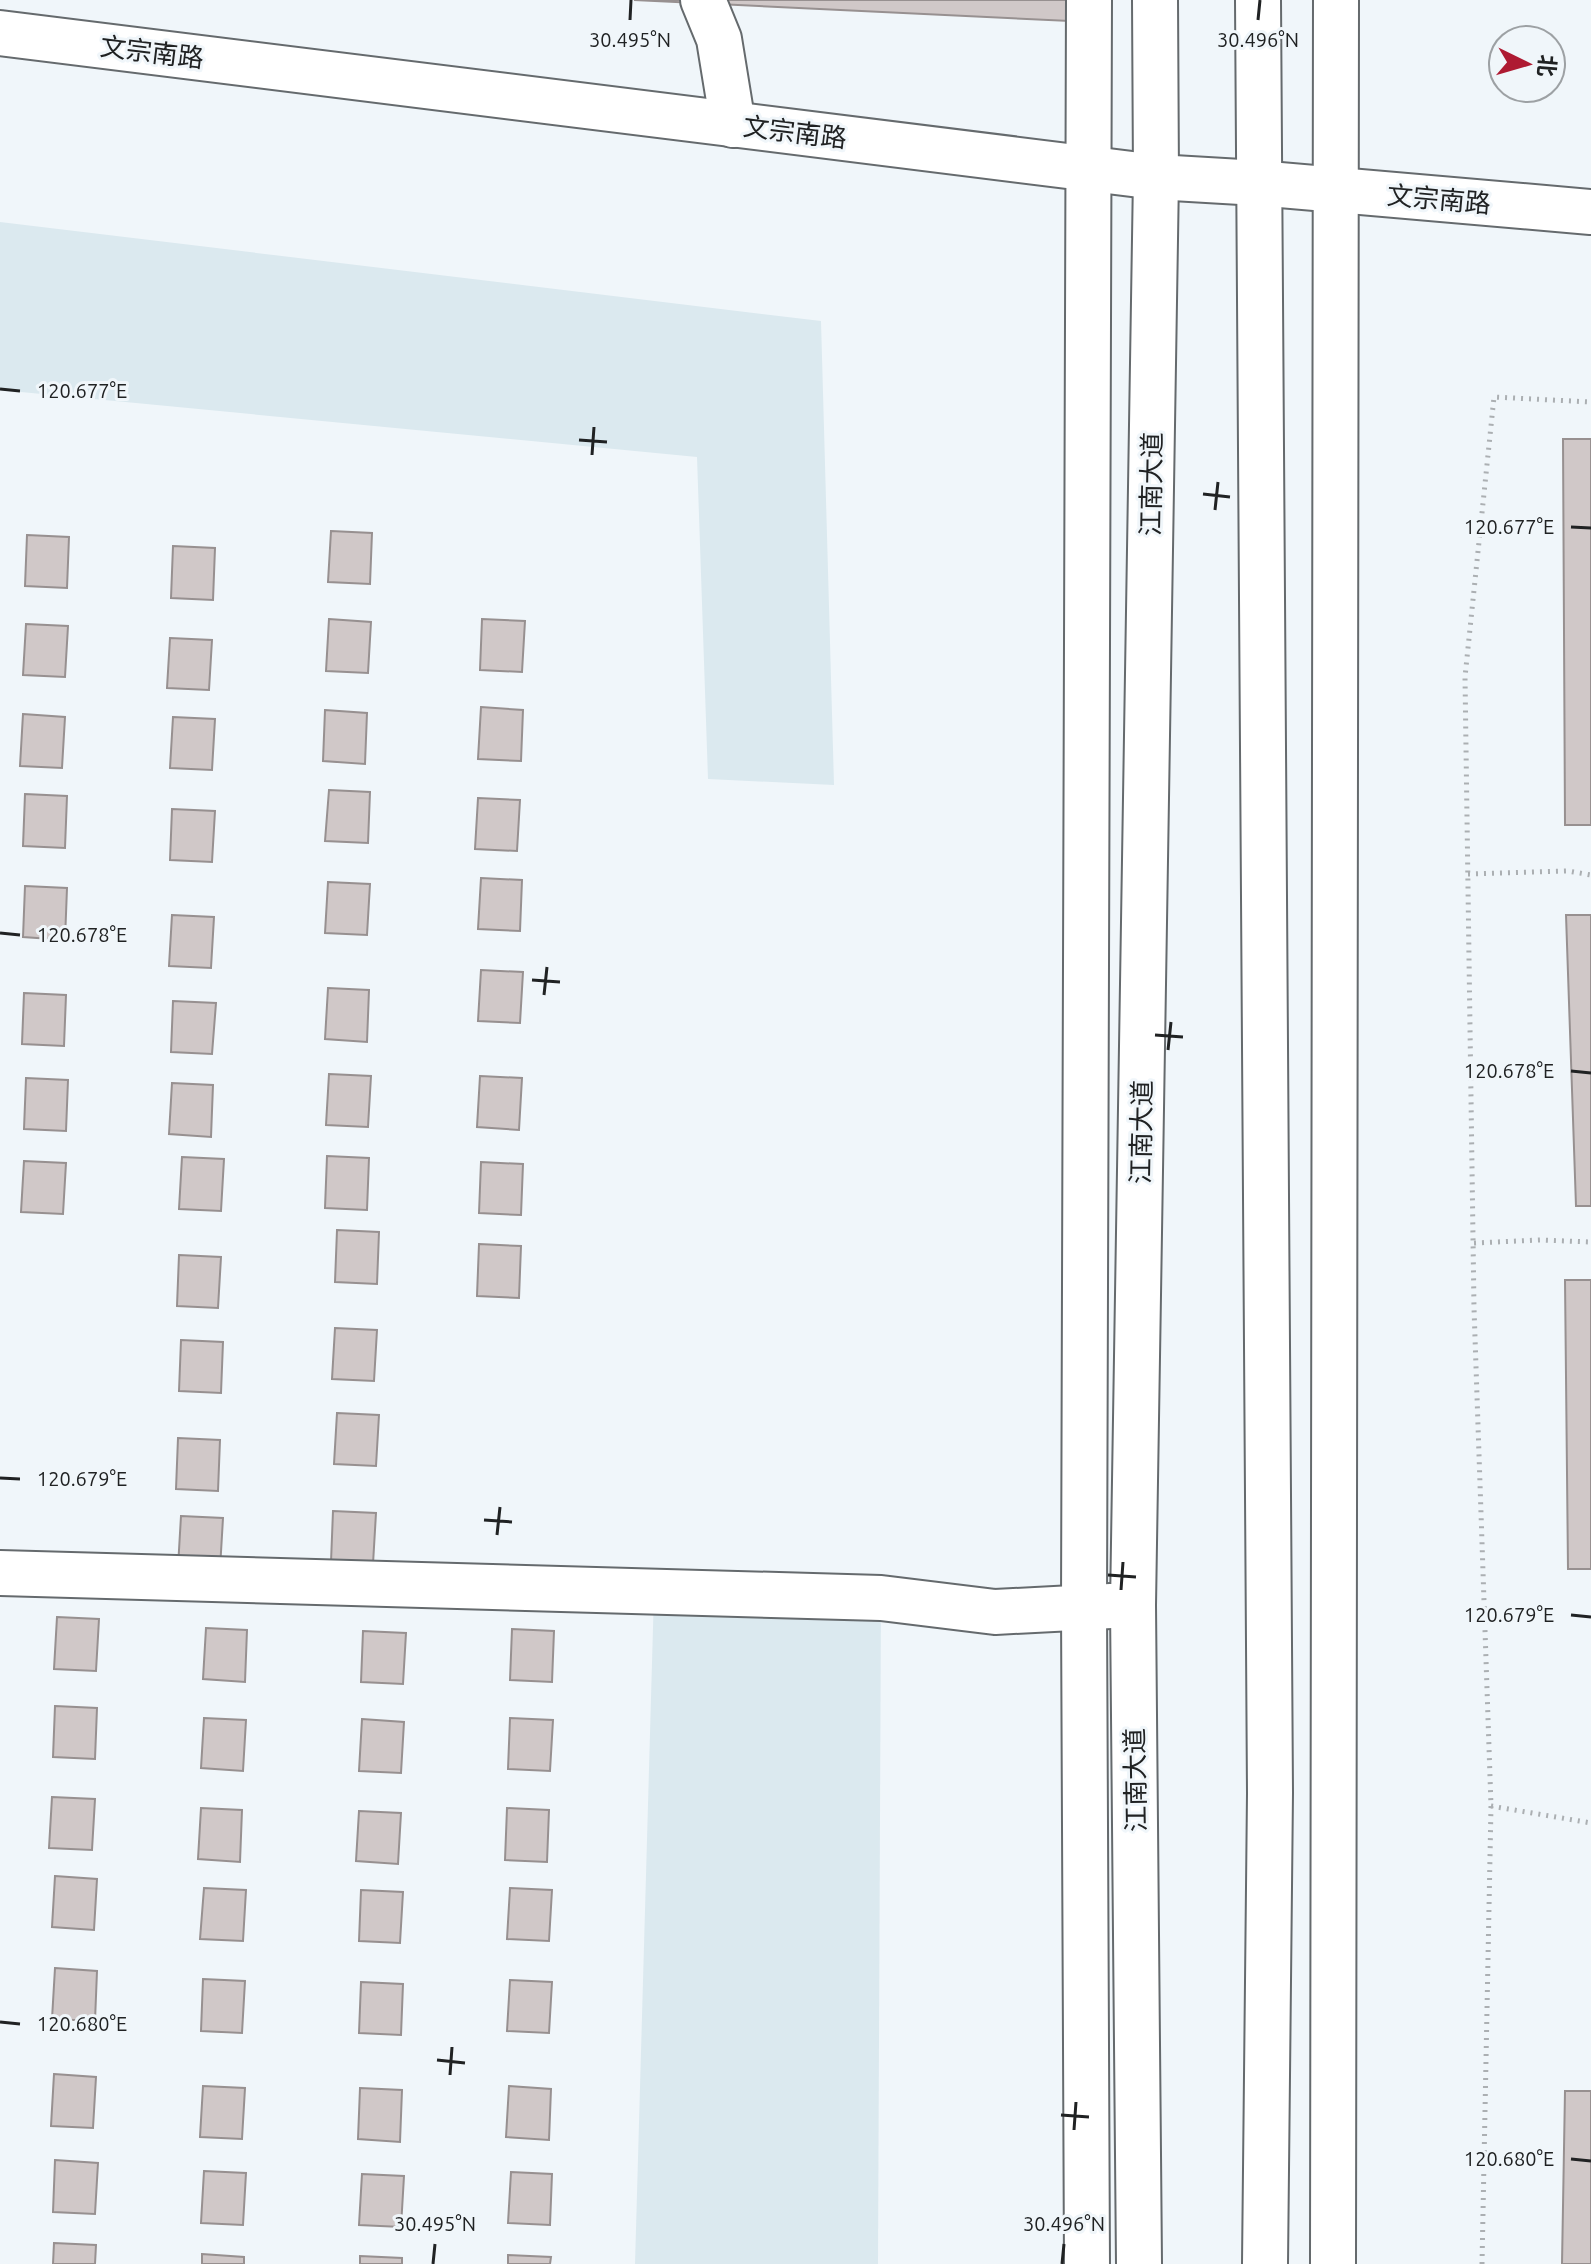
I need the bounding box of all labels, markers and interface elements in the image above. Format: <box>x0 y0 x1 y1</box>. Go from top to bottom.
north arrow <box>1487 24 1567 104</box>
text: 30.495°N <box>589 28 671 51</box>
text: 30.496°N <box>1217 28 1299 51</box>
street label: 文宗南路 <box>99 31 205 73</box>
text: 北 <box>1534 54 1561 78</box>
street label: 文宗南路 <box>742 111 848 153</box>
street label: 文宗南路 <box>1386 180 1492 218</box>
text: 120.677°E <box>37 379 127 402</box>
street label: 江南大道 <box>1136 432 1166 536</box>
text: 120.677°E <box>1464 515 1554 538</box>
text: 120.678°E <box>37 923 127 946</box>
text: 120.678°E <box>1464 1059 1554 1082</box>
street label: 江南大道 <box>1126 1080 1156 1184</box>
text: 120.679°E <box>37 1467 127 1490</box>
text: 120.679°E <box>1464 1603 1554 1626</box>
street label: 江南大道 <box>1120 1728 1150 1832</box>
text: 120.680°E <box>37 2012 127 2035</box>
text: 120.680°E <box>1464 2147 1554 2170</box>
text: 30.495°N <box>394 2212 476 2235</box>
text: 30.496°N <box>1023 2212 1105 2235</box>

